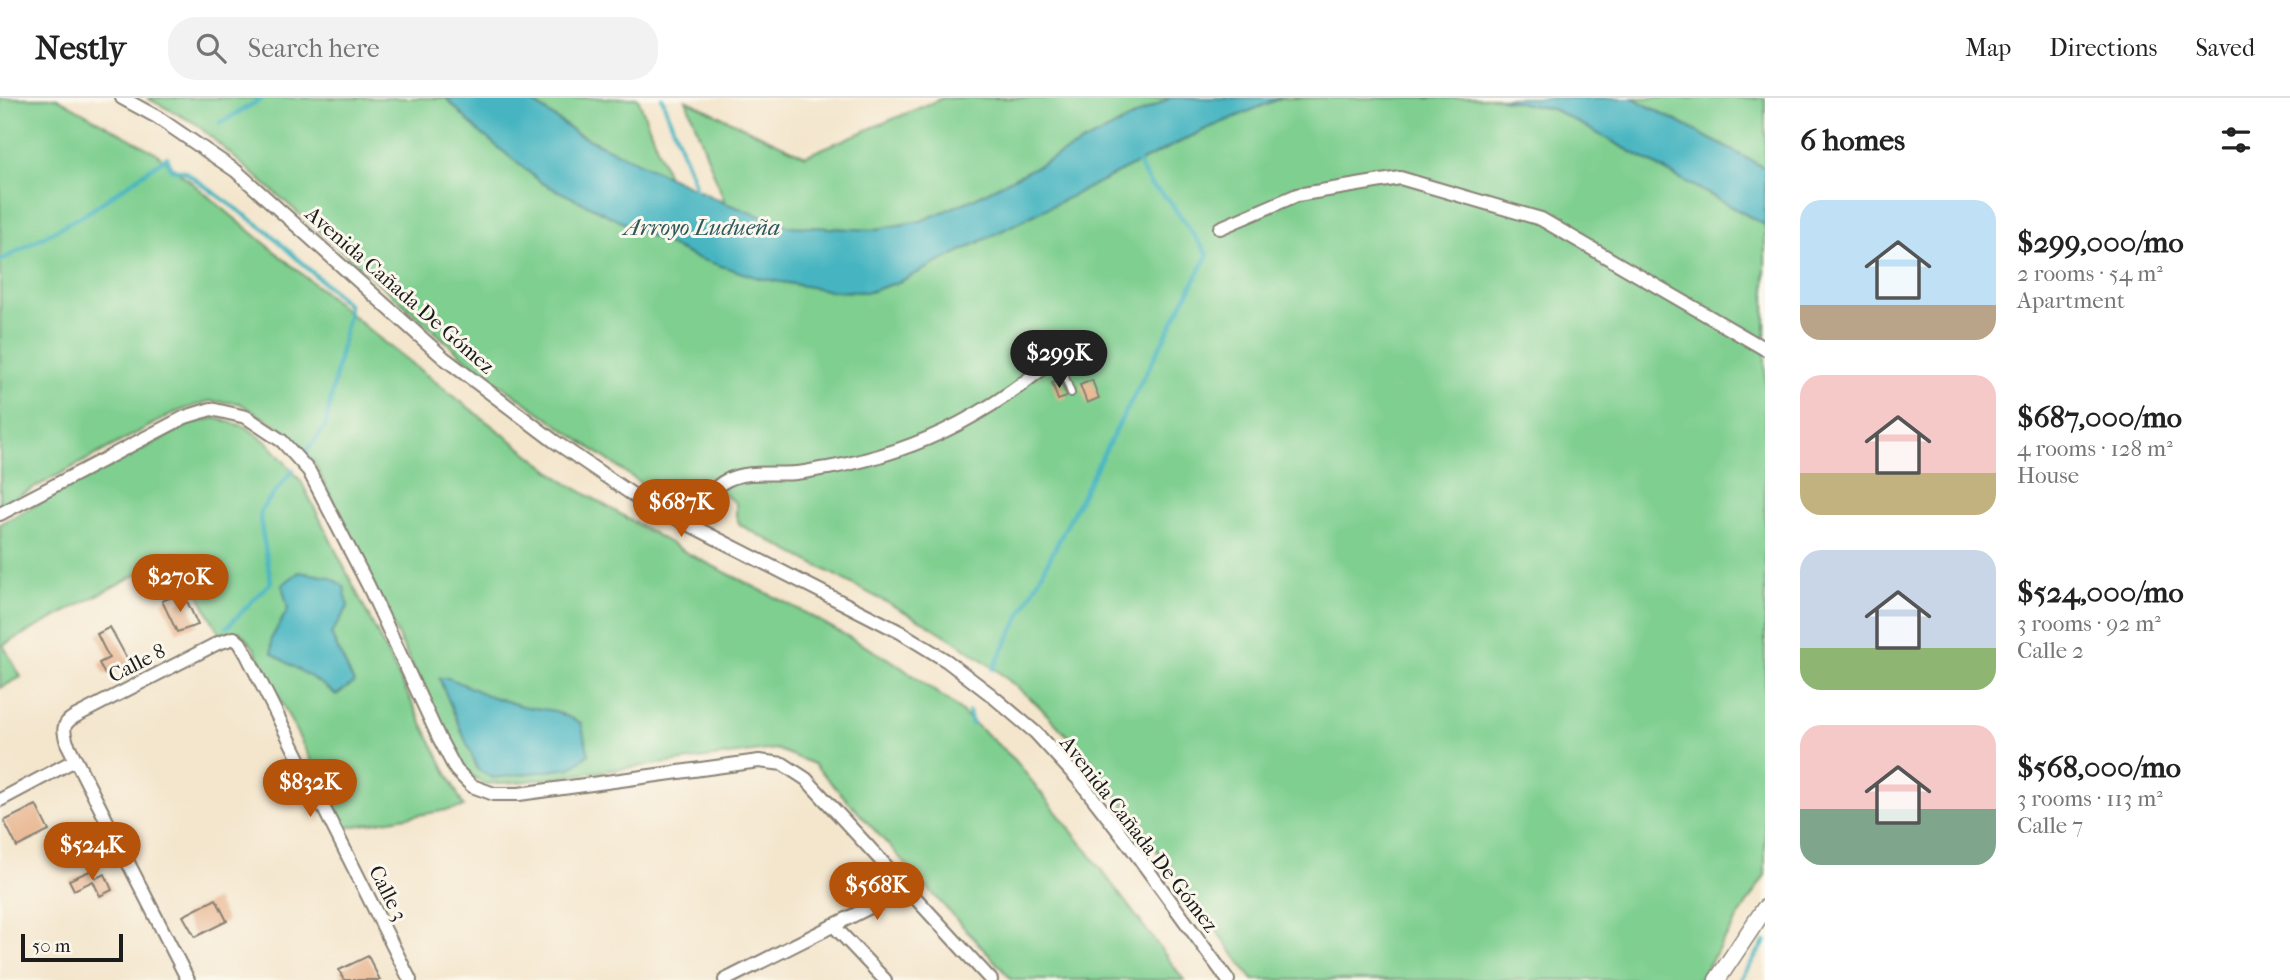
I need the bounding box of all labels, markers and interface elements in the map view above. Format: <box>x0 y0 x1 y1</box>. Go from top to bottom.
search box <box>168 17 658 80</box>
text: Nestly <box>35 29 126 68</box>
icon: search <box>192 29 230 67</box>
text: Search here <box>248 33 380 64</box>
text: Map <box>1965 34 2011 62</box>
text: Directions <box>2049 34 2157 62</box>
text: Saved <box>2195 34 2255 62</box>
icon: filters <box>2217 121 2255 159</box>
text: 6 homes <box>1800 123 1905 158</box>
street label: Avenida Cañada De Gómez <box>300 201 499 379</box>
water label: Arroyo Ludueña <box>621 214 780 241</box>
text: $299,000/mo <box>2017 225 2184 260</box>
icon: home <box>1856 228 1940 312</box>
text: 2 rooms · 54 m² <box>2017 260 2163 287</box>
text: Apartment <box>2017 287 2125 314</box>
pin: $299K <box>1010 330 1108 390</box>
text: $299K <box>1026 339 1092 366</box>
text: $687,000/mo <box>2017 400 2182 435</box>
icon: home <box>1856 403 1940 487</box>
text: 4 rooms · 128 m² <box>2017 435 2173 462</box>
text: House <box>2017 462 2079 489</box>
pin: $687K <box>632 480 730 539</box>
text: $687K <box>649 488 713 515</box>
pin: $270K <box>131 554 229 614</box>
text: $270K <box>148 563 212 590</box>
text: $524,000/mo <box>2017 575 2184 610</box>
icon: home <box>1856 578 1940 662</box>
text: 3 rooms · 92 m² <box>2017 610 2161 637</box>
text: Calle 2 <box>2017 637 2084 664</box>
street label: Calle 8 <box>104 639 170 687</box>
street label: Avenida Cañada De Gómez <box>1054 730 1223 937</box>
text: $568,000/mo <box>2017 750 2181 785</box>
icon: home <box>1856 753 1940 837</box>
pin: $832K <box>261 760 359 819</box>
text: $832K <box>279 768 341 795</box>
text: 3 rooms · 113 m² <box>2017 785 2163 812</box>
text: Calle 7 <box>2017 812 2083 839</box>
pin: $524K <box>43 822 141 882</box>
text: $524K <box>60 831 124 858</box>
street label: Calle 3 <box>364 861 412 925</box>
pin: $568K <box>828 862 926 922</box>
text: $568K <box>845 871 909 898</box>
scale bar <box>21 931 122 963</box>
text: 50 m <box>32 935 71 957</box>

